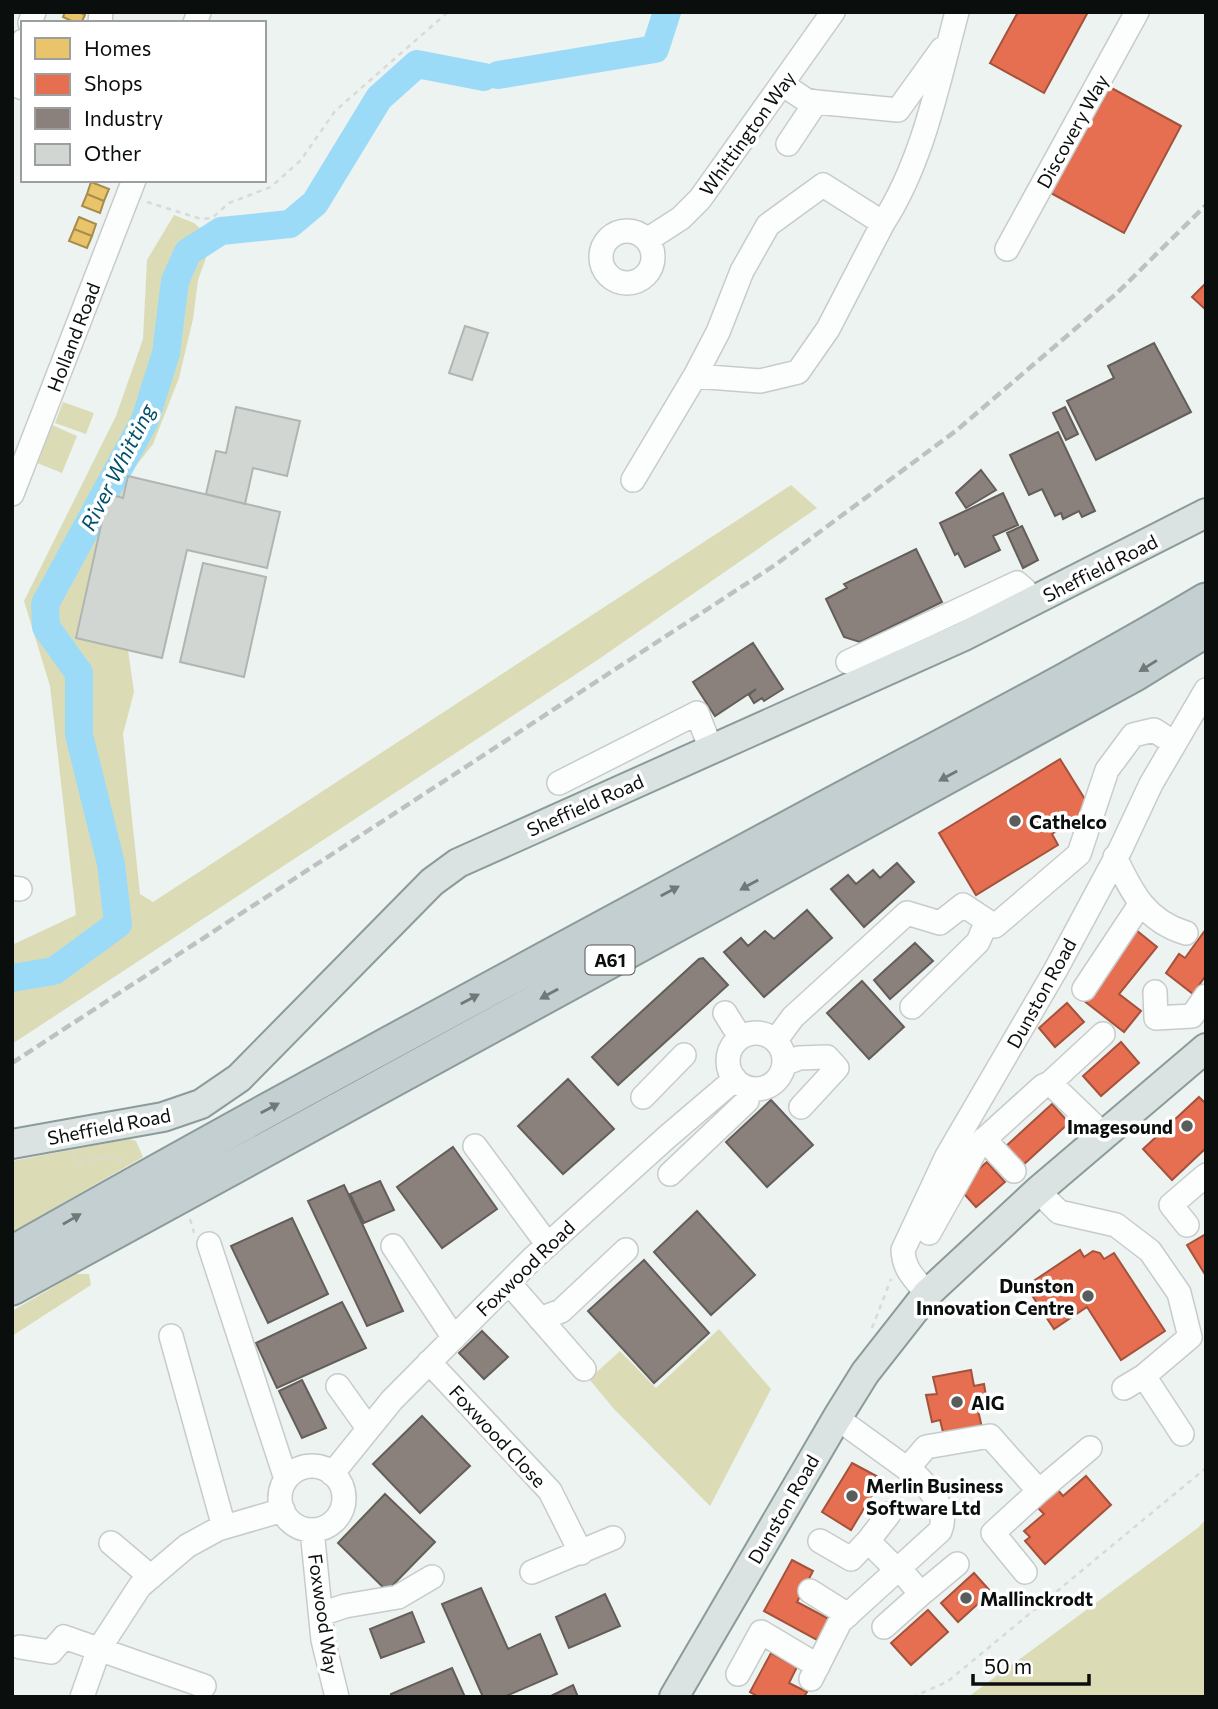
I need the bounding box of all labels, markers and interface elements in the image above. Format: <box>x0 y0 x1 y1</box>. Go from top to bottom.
legend <box>21 21 266 182</box>
text: Homes <box>84 35 151 60</box>
street label: Whittington Way <box>694 66 800 200</box>
text: Shops <box>84 70 143 95</box>
street label: Discovery Way <box>1031 70 1113 192</box>
text: Industry <box>84 105 163 130</box>
text: Other <box>84 140 141 165</box>
street label: Holland Road <box>42 279 104 395</box>
water label: River Whitting <box>74 398 160 534</box>
street label: Sheffield Road <box>1039 529 1161 607</box>
one-way arrow <box>1138 660 1157 673</box>
street label: Sheffield Road <box>523 769 647 841</box>
one-way arrow <box>938 769 958 781</box>
place label: Cathelco <box>1029 810 1107 833</box>
marker: Cathelco <box>1007 813 1023 829</box>
one-way arrow <box>738 878 758 890</box>
one-way arrow <box>661 886 681 898</box>
street label: Dunston Road <box>1001 934 1081 1052</box>
road number: A61 <box>586 945 634 974</box>
one-way arrow <box>539 988 559 999</box>
one-way arrow <box>460 994 480 1005</box>
one-way arrow <box>260 1102 280 1113</box>
street label: Sheffield Road <box>45 1103 173 1149</box>
place label: Imagesound <box>1067 1115 1173 1138</box>
marker: Imagesound <box>1179 1118 1195 1134</box>
one-way arrow <box>62 1213 81 1225</box>
street label: Foxwood Road <box>471 1215 579 1321</box>
place label: Dunston Innovation Centre <box>916 1274 1074 1319</box>
marker: Dunston Innovation Centre <box>1080 1288 1096 1304</box>
street label: Foxwood Close <box>445 1380 551 1492</box>
place label: AIG <box>971 1391 1004 1414</box>
marker: AIG <box>949 1394 965 1410</box>
street label: Dunston Road <box>743 1450 823 1568</box>
place label: Merlin Business Software Ltd <box>866 1474 1003 1519</box>
marker: Merlin Business Software Ltd <box>844 1488 860 1504</box>
street label: Foxwood Way <box>304 1552 344 1676</box>
place label: Mallinckrodt <box>980 1587 1093 1610</box>
marker: Mallinckrodt <box>958 1590 974 1606</box>
scale bar <box>973 1642 1088 1686</box>
text: 50 m <box>984 1653 1032 1678</box>

